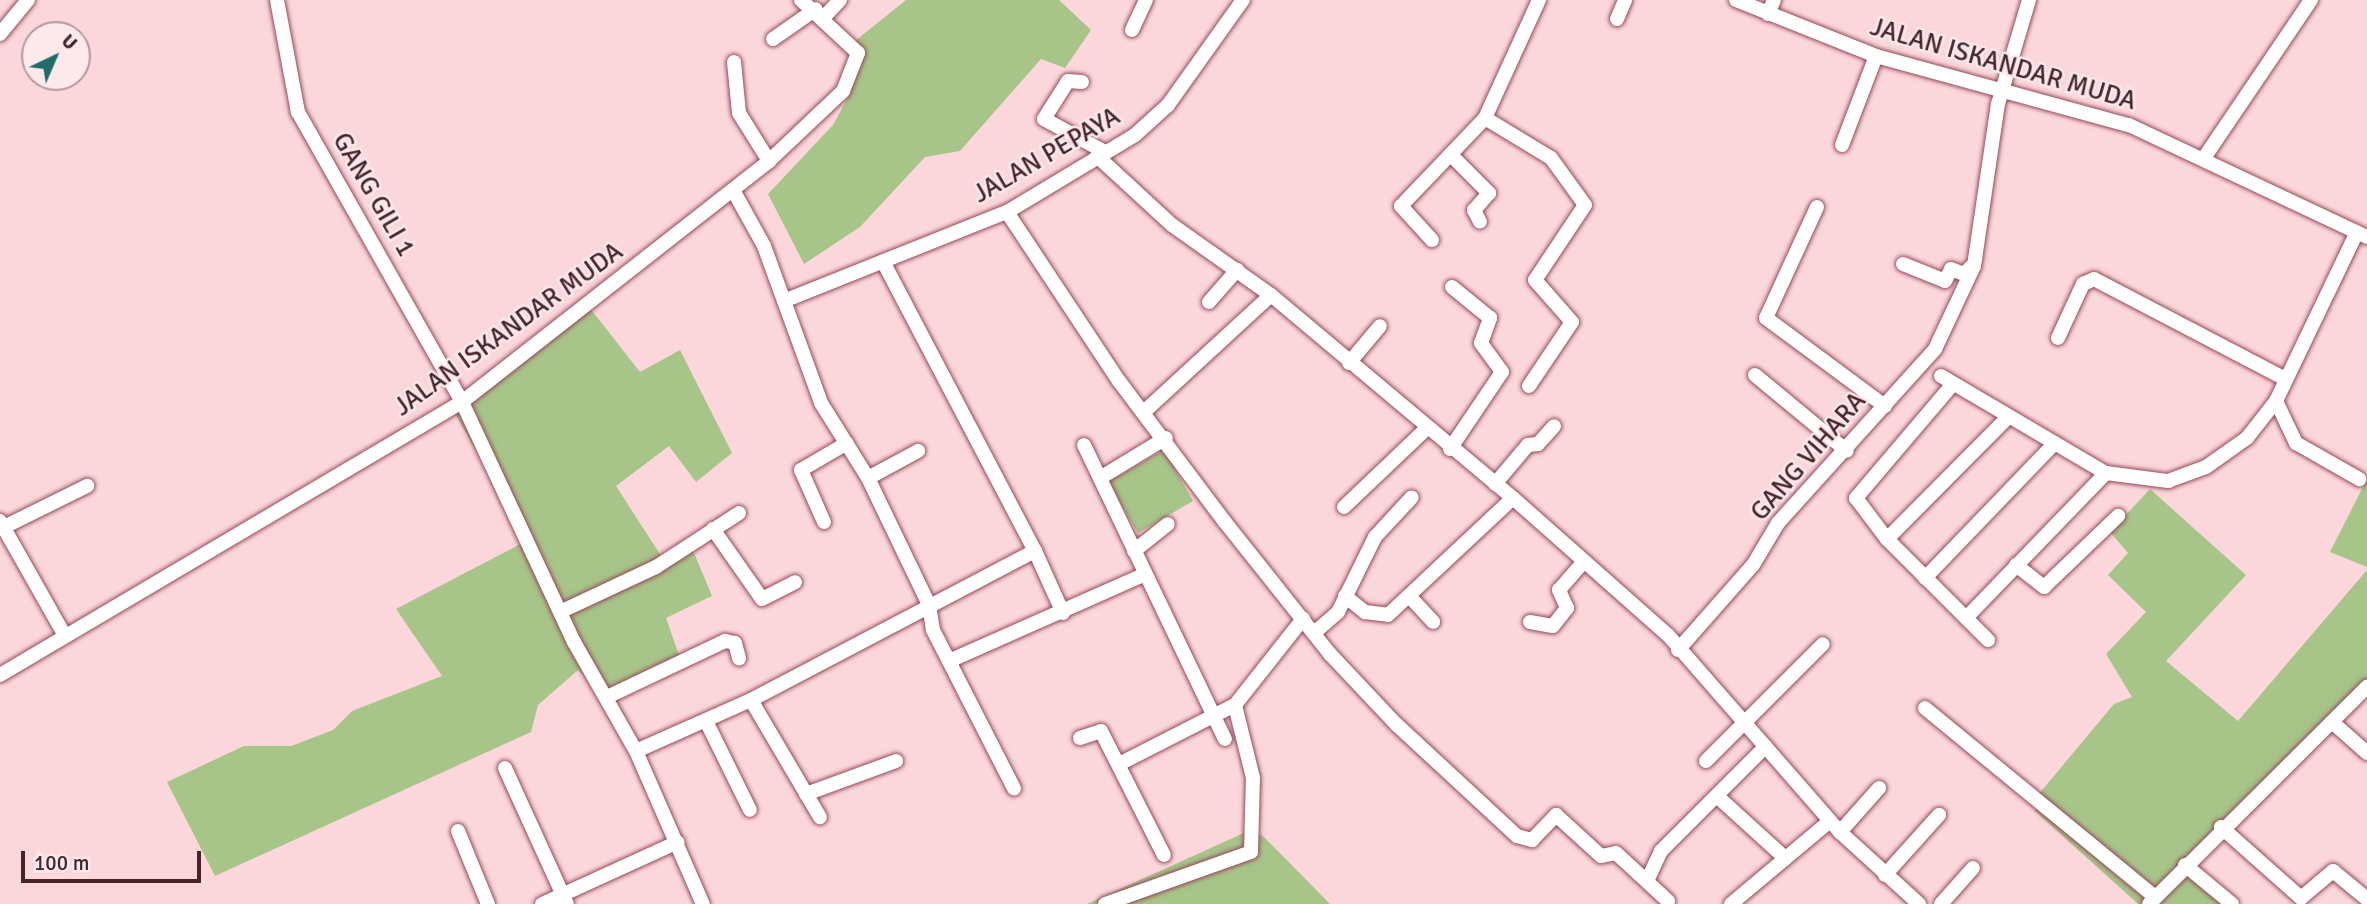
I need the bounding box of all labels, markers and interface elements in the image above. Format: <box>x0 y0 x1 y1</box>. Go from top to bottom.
street label: JALAN ISKANDAR MUDA <box>1866 12 2140 118</box>
north arrow <box>21 21 91 91</box>
text: U <box>56 29 82 55</box>
street label: JALAN PEPAYA <box>968 101 1126 211</box>
street label: GANG GILI 1 <box>325 128 421 262</box>
street label: JALAN ISKANDAR MUDA <box>388 236 630 424</box>
street label: GANG VIHARA <box>1745 386 1873 528</box>
scale bar <box>24 838 205 882</box>
text: 100 m <box>34 850 89 876</box>

